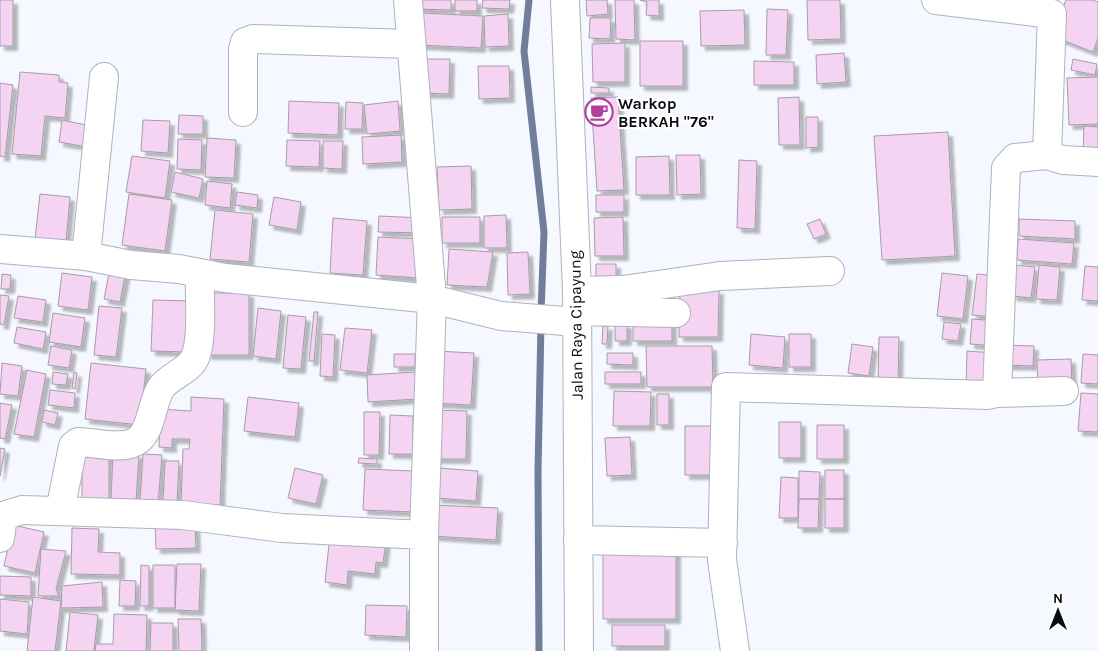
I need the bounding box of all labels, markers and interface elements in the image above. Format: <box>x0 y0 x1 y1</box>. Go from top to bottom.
place label: Warkop BERKAH "76" <box>618 94 714 131</box>
cafe icon: Warkop BERKAH "76" <box>584 97 614 127</box>
street label: Jalan Raya Cipayung <box>565 250 587 400</box>
north arrow <box>1033 586 1083 636</box>
text: N <box>1053 590 1063 607</box>

